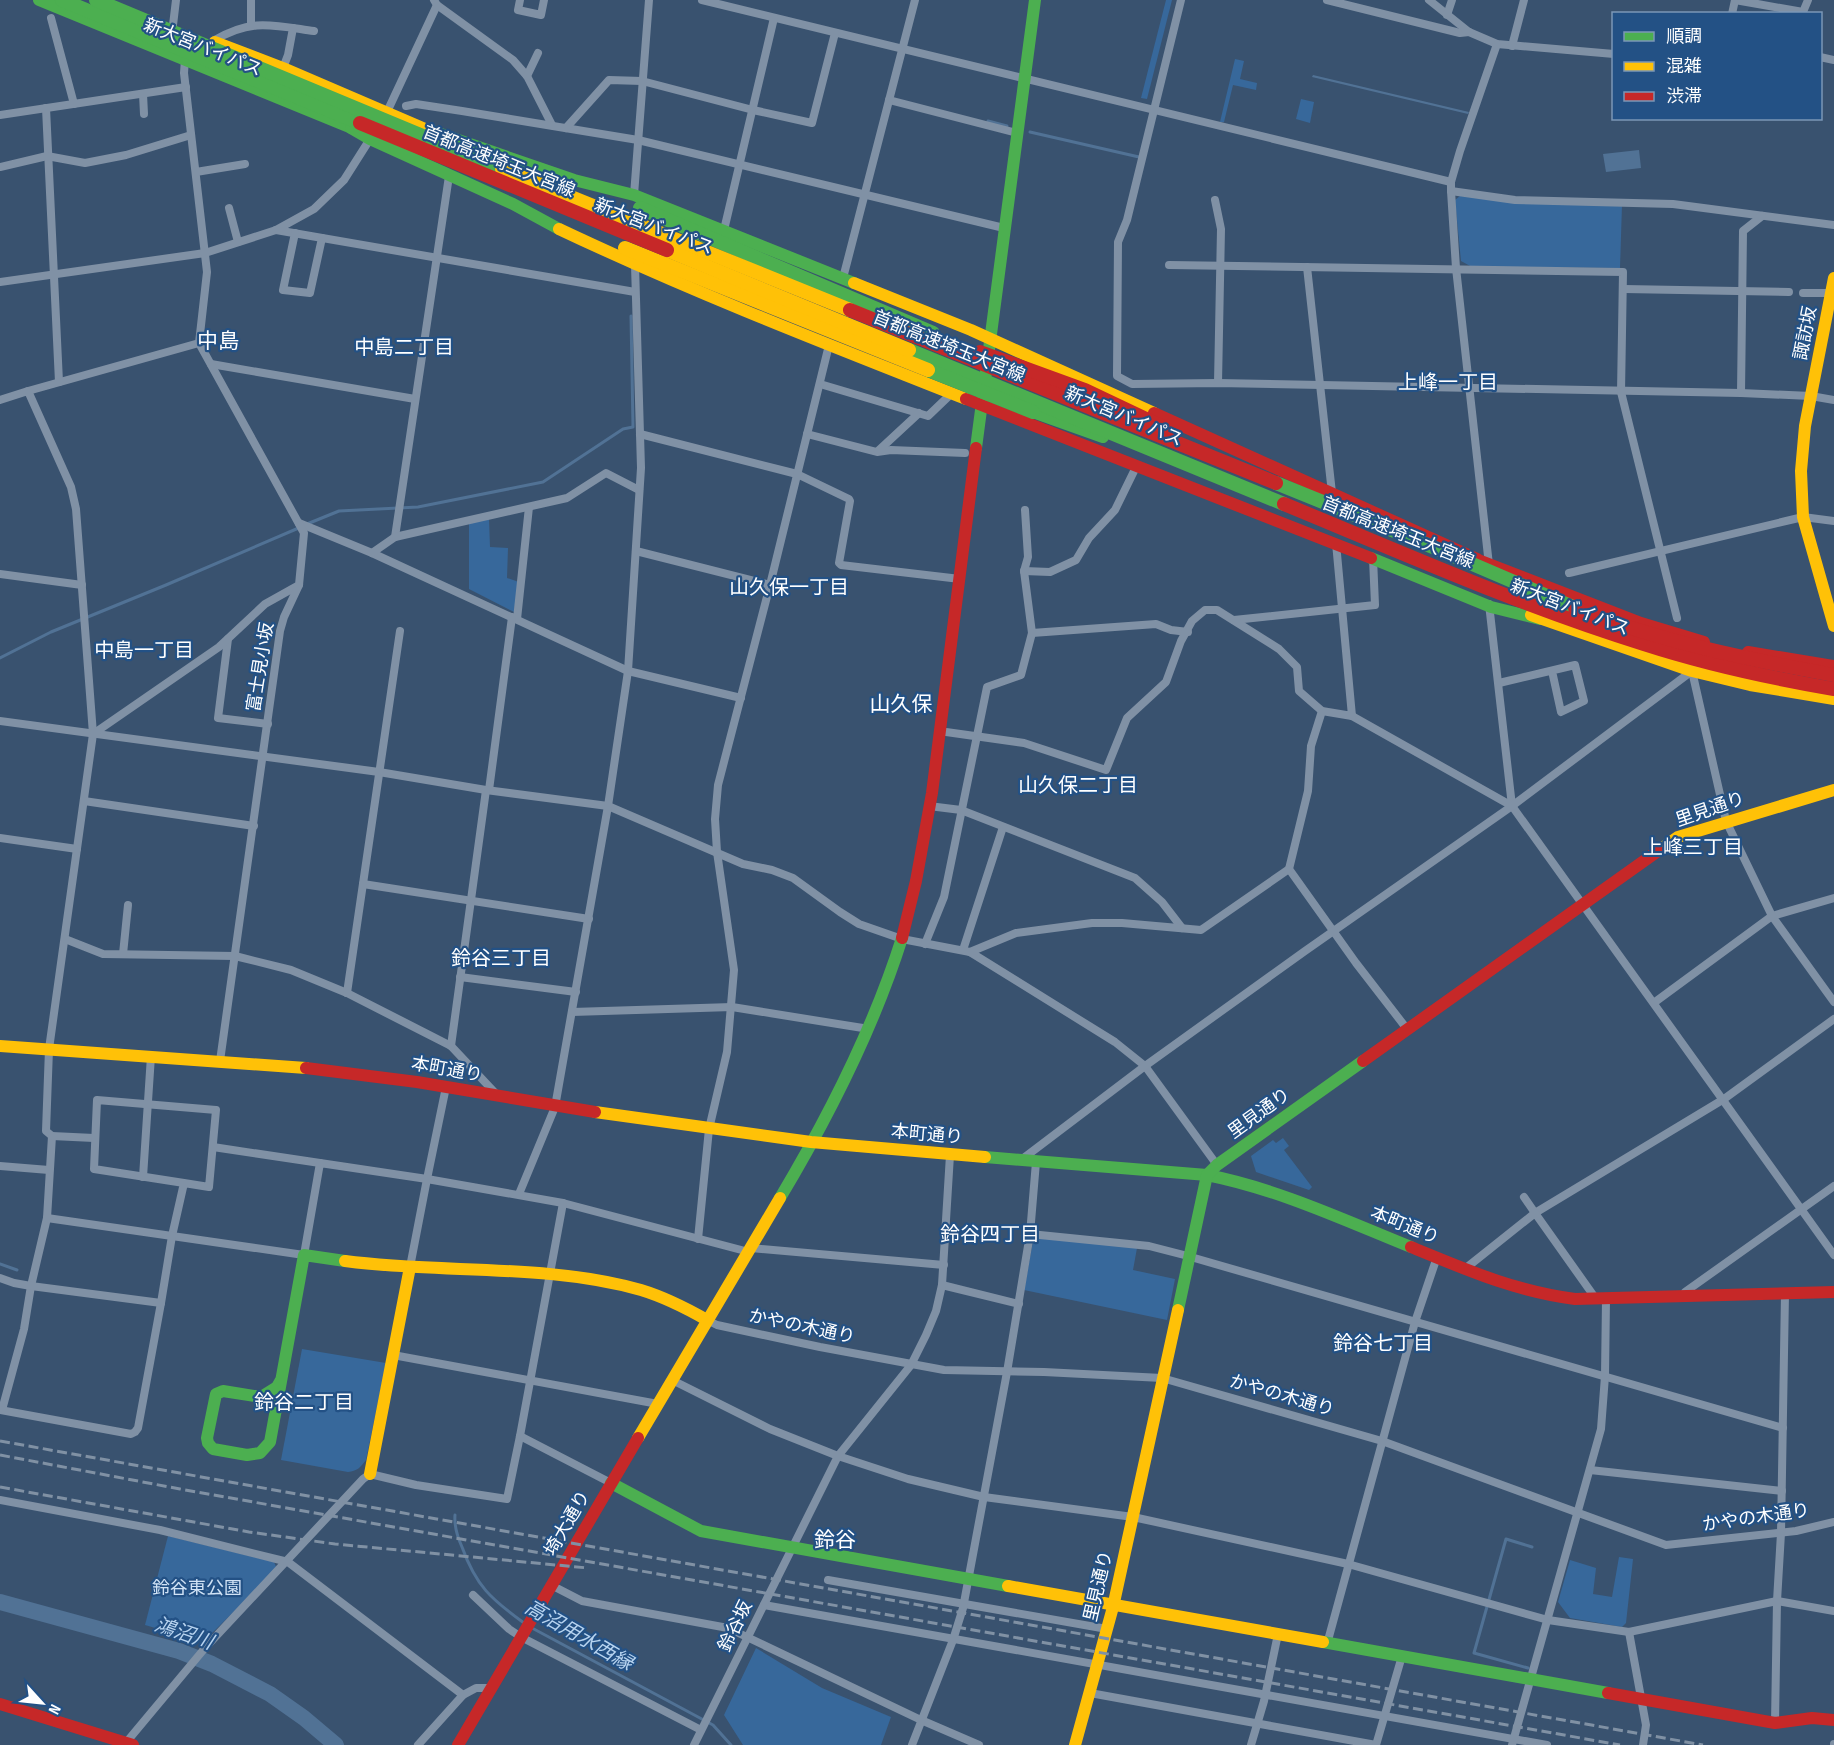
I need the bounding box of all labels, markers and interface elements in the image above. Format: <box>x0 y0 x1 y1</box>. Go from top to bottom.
legend <box>1612 12 1822 120</box>
street label: 新大宮バイパス <box>141 14 265 81</box>
text: 順調 <box>1666 26 1702 47</box>
text: 混雑 <box>1666 56 1702 77</box>
text: 渋滞 <box>1666 86 1702 107</box>
street label: 首都高速埼玉大宮線 <box>420 121 578 202</box>
street label: 新大宮バイパス <box>591 194 716 259</box>
street label: 諏訪坂 <box>1790 305 1821 362</box>
street label: 首都高速埼玉大宮線 <box>870 306 1028 387</box>
district label: 中島 <box>197 329 239 354</box>
district label: 中島二丁目 <box>354 336 454 360</box>
district label: 上峰一丁目 <box>1398 371 1498 395</box>
street label: 新大宮バイパス <box>1062 382 1186 451</box>
street label: 首都高速埼玉大宮線 <box>1319 492 1477 573</box>
street label: 新大宮バイパス <box>1507 575 1632 640</box>
district label: 山久保一丁目 <box>729 576 849 600</box>
street label: 富士見小坂 <box>243 621 278 713</box>
district label: 中島一丁目 <box>94 639 194 663</box>
district label: 山久保 <box>870 692 933 717</box>
district label: 山久保二丁目 <box>1018 774 1138 798</box>
street label: 里見通り <box>1673 788 1748 831</box>
district label: 上峰三丁目 <box>1643 836 1743 860</box>
district label: 鈴谷三丁目 <box>451 947 551 971</box>
street label: 本町通り <box>410 1053 484 1086</box>
street label: 里見通り <box>1224 1084 1295 1143</box>
street label: 本町通り <box>890 1121 964 1148</box>
street label: 本町通り <box>1368 1202 1442 1249</box>
district label: 鈴谷四丁目 <box>940 1223 1040 1247</box>
street label: かやの木通り <box>747 1305 857 1348</box>
district label: 鈴谷七丁目 <box>1333 1332 1433 1356</box>
street label: かやの木通り <box>1227 1371 1337 1420</box>
district label: 鈴谷二丁目 <box>254 1391 354 1415</box>
street label: 埼大通り <box>540 1487 595 1560</box>
street label: かやの木通り <box>1701 1500 1811 1535</box>
district label: 鈴谷 <box>814 1528 856 1553</box>
street label: 里見通り <box>1080 1549 1117 1624</box>
park label: 鈴谷東公園 <box>152 1578 242 1599</box>
water label: 高沼用水西縁 <box>521 1595 638 1677</box>
street label: 鈴谷坂 <box>714 1597 757 1655</box>
water label: 鴻沼川 <box>151 1613 218 1656</box>
north arrow <box>12 1673 72 1733</box>
text: N <box>44 1701 64 1717</box>

